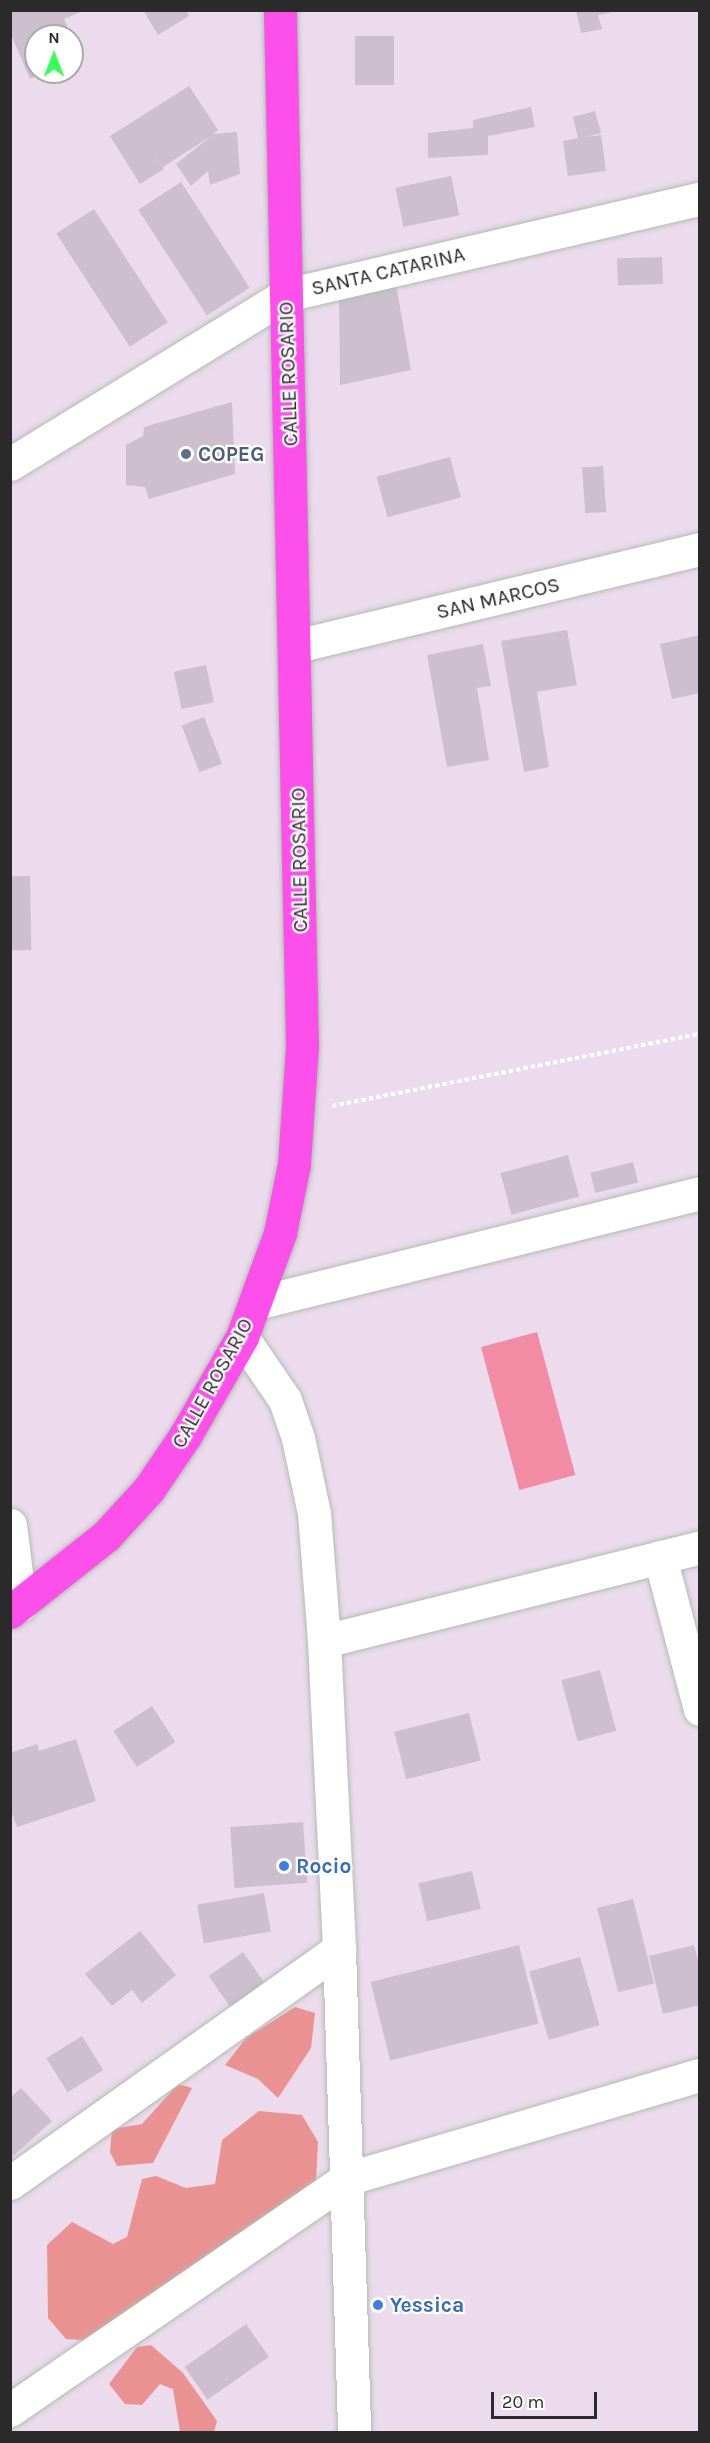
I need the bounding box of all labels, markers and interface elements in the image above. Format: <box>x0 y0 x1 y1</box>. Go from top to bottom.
north arrow <box>24 24 84 84</box>
text: N <box>48 28 60 47</box>
street label: SANTA CATARINA <box>309 241 467 301</box>
street label: CALLE ROSARIO <box>273 301 303 447</box>
place label: COPEG <box>198 441 264 467</box>
marker: COPEG <box>179 447 193 461</box>
street label: SAN MARCOS <box>434 572 562 624</box>
street label: CALLE ROSARIO <box>285 787 313 933</box>
street label: CALLE ROSARIO <box>166 1314 258 1452</box>
place label: Rocio <box>296 1853 351 1879</box>
marker: Rocio <box>277 1859 291 1873</box>
place label: Yessica <box>390 2292 464 2318</box>
marker: Yessica <box>371 2298 385 2312</box>
scale bar <box>494 2380 600 2418</box>
text: 20 m <box>502 2391 544 2413</box>

